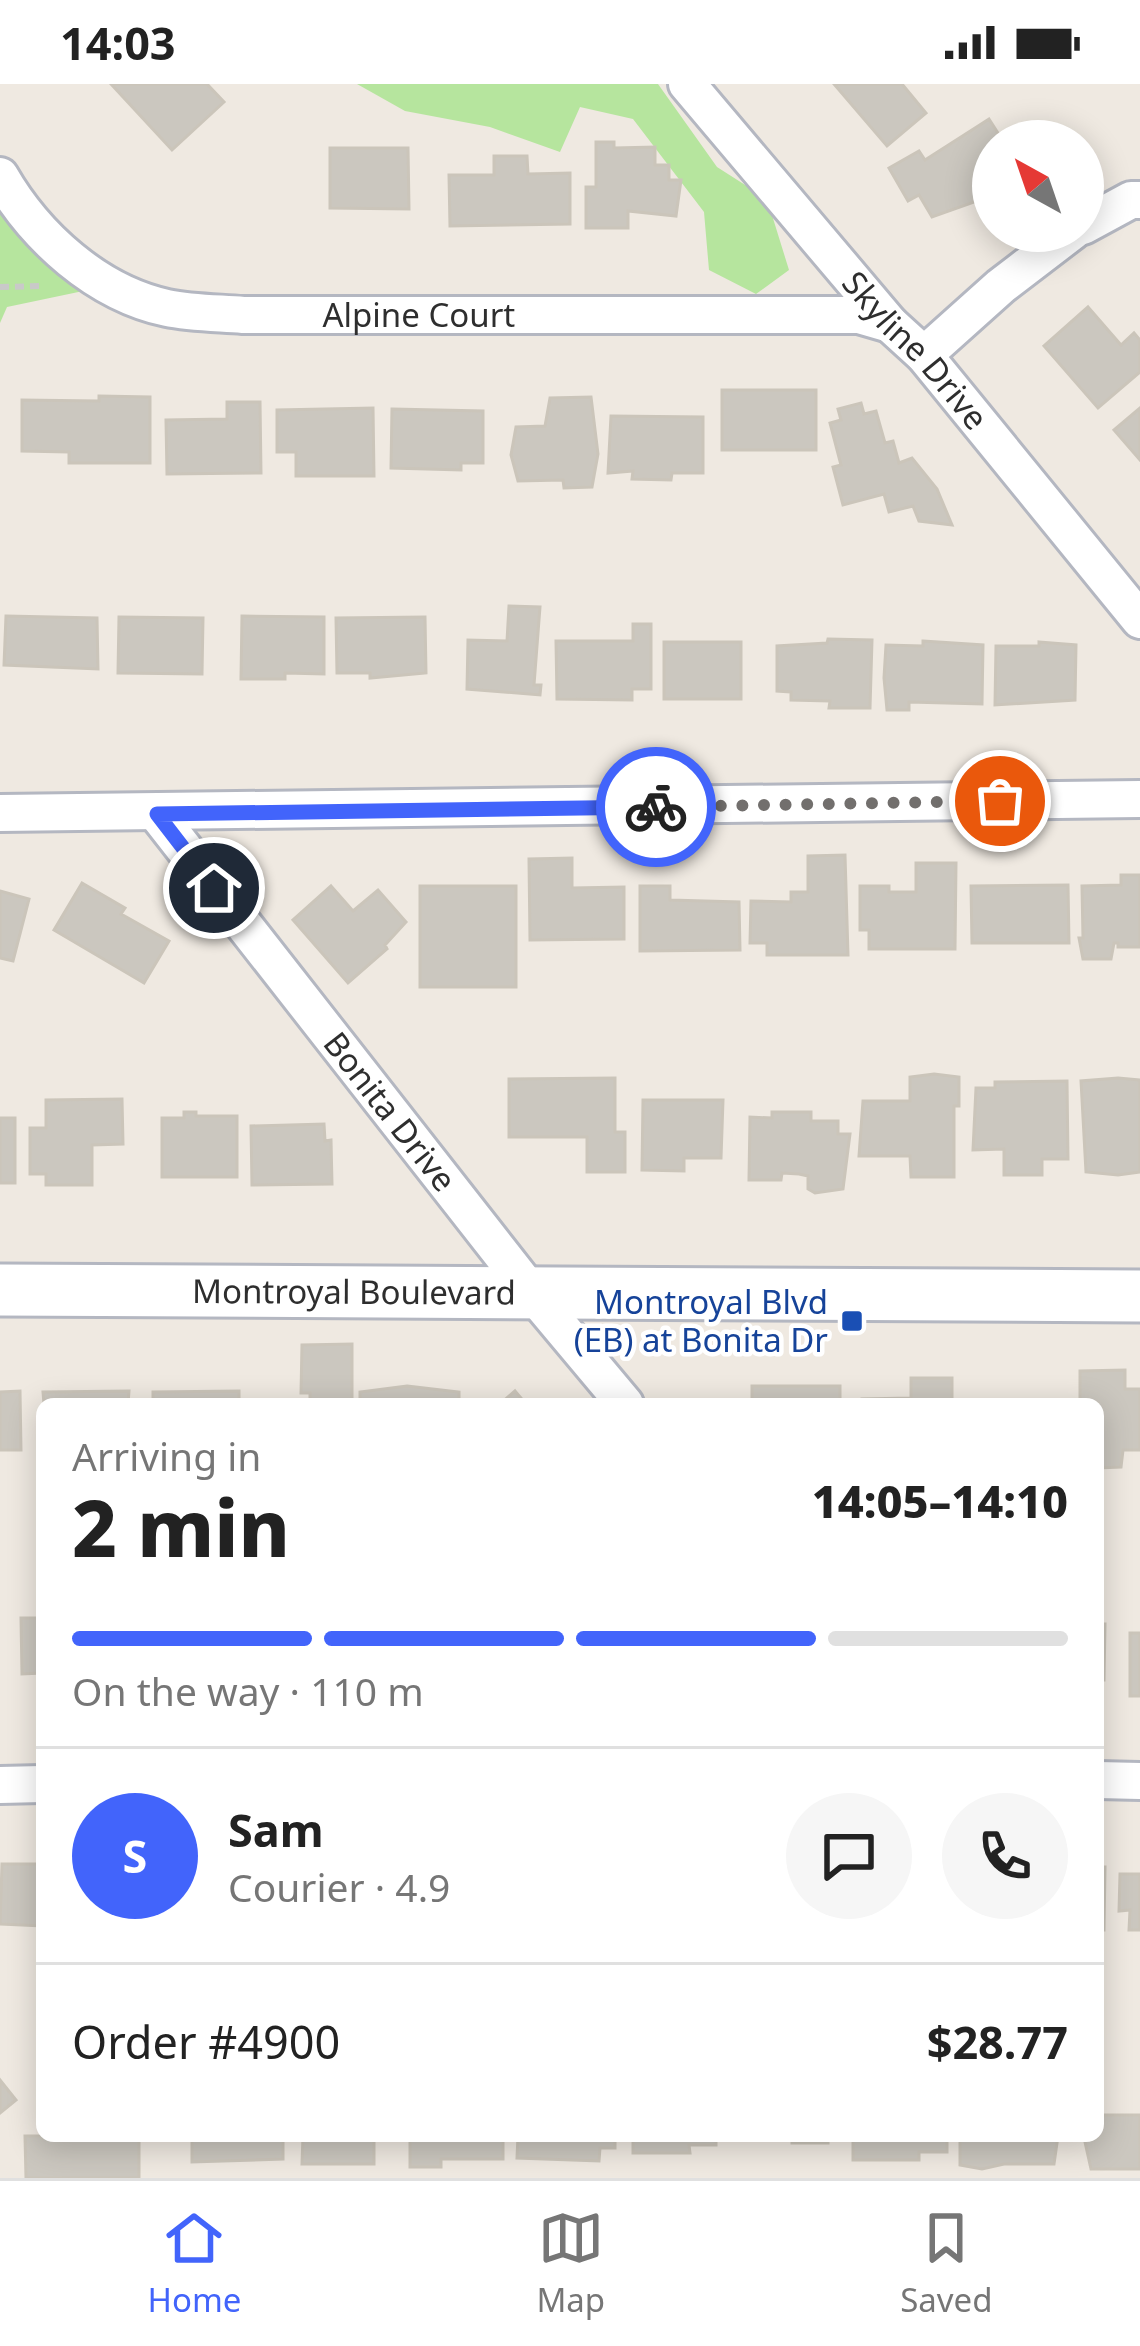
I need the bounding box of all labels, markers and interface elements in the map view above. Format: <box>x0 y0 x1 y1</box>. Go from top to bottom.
text: 14:03 <box>60 12 176 73</box>
north arrow <box>972 120 1104 252</box>
map controls <box>972 120 1104 252</box>
street label: Skyline Drive <box>833 261 999 439</box>
street label: Alpine Court <box>322 292 515 337</box>
courier <box>596 747 716 867</box>
pin <box>949 750 1051 852</box>
icon: bag <box>967 768 1033 834</box>
icon: bike <box>623 774 689 840</box>
pin <box>163 837 265 939</box>
icon: home <box>181 855 247 921</box>
street label: Bonita Drive <box>314 1022 467 1200</box>
street label: Montroyal Boulevard <box>192 1268 516 1315</box>
place label: Montroyal Blvd (EB) at Bonita Dr <box>574 1279 828 1362</box>
marker: Montroyal Blvd (EB) at Bonita Dr <box>839 1308 865 1334</box>
text: Arriving in <box>72 1429 261 1482</box>
text: 14:05–14:10 <box>812 1470 1068 1531</box>
text: 2 min <box>72 1474 290 1580</box>
text: On the way · 110 m <box>72 1664 424 1717</box>
button: chat <box>786 1793 912 1919</box>
button: phone <box>942 1793 1068 1919</box>
text: Sam <box>228 1799 324 1860</box>
text: S <box>123 1825 147 1886</box>
text: Courier · 4.9 <box>228 1860 450 1913</box>
text: Order #4900 <box>72 2011 340 2072</box>
text: $28.77 <box>927 2011 1068 2072</box>
tab: Home <box>148 2205 241 2322</box>
tab: Map <box>536 2205 605 2322</box>
tab: Saved <box>900 2205 992 2322</box>

